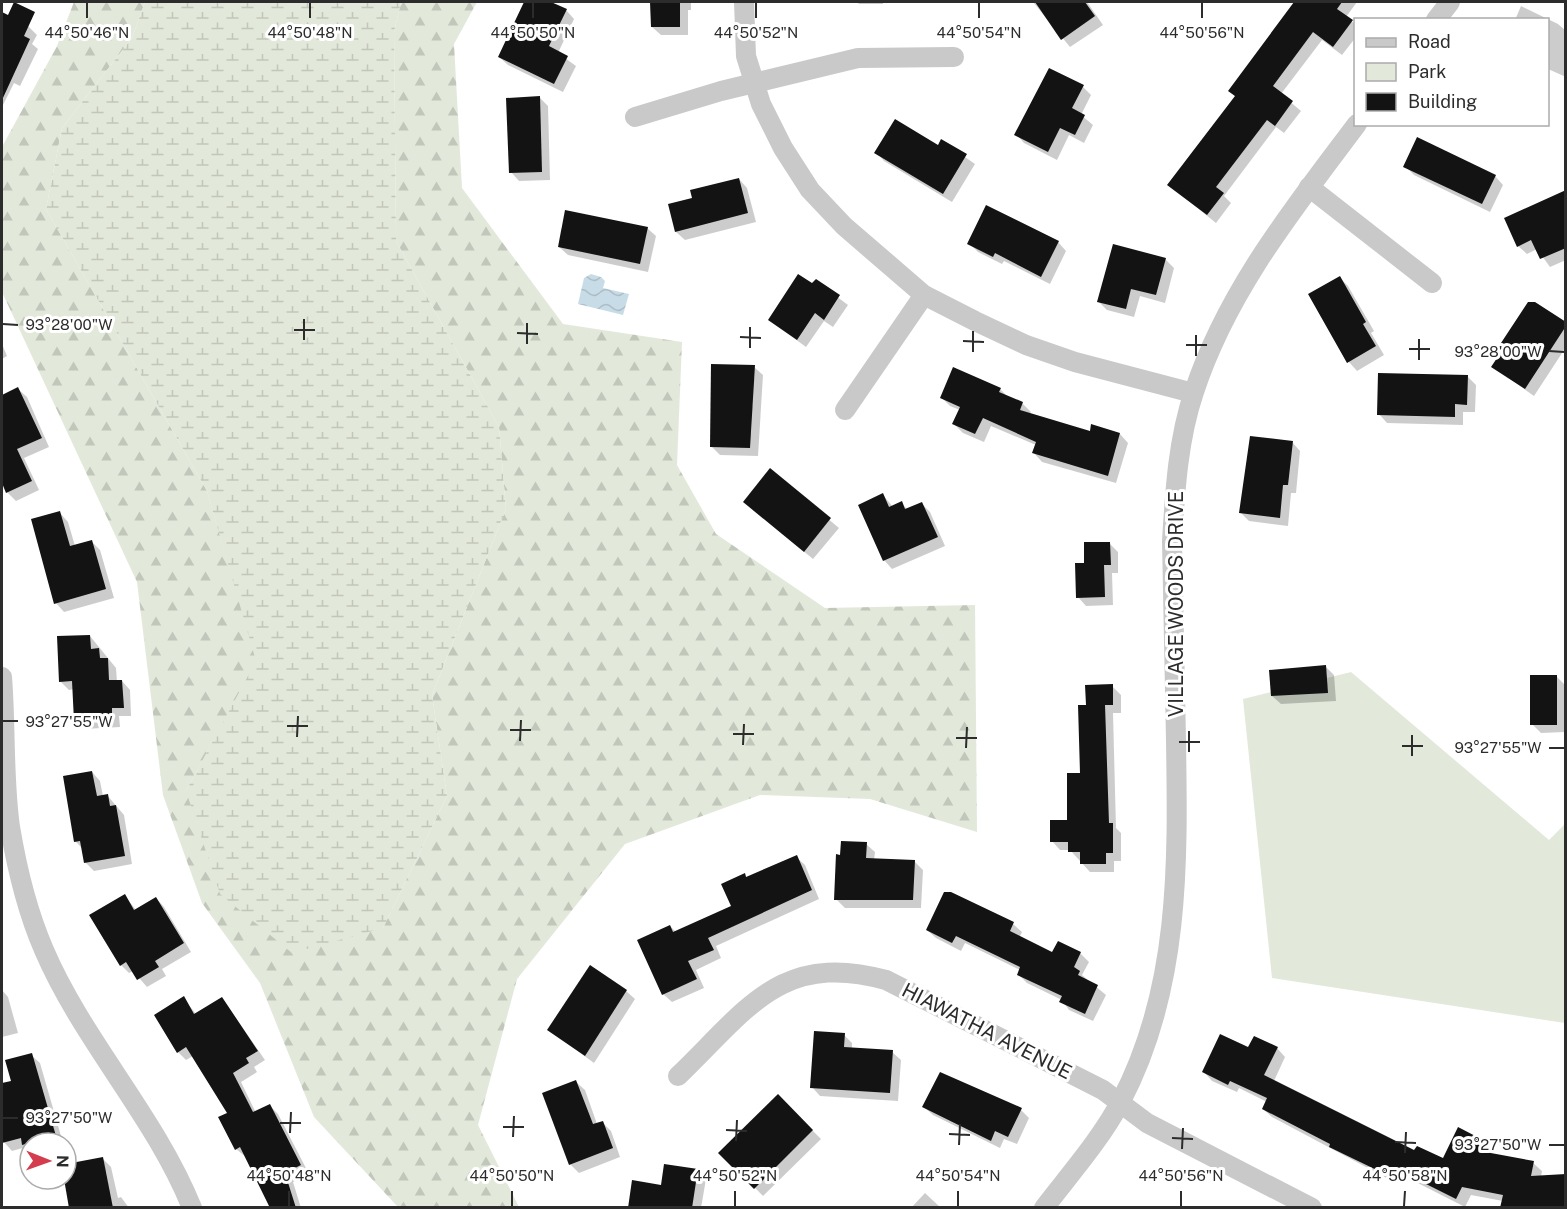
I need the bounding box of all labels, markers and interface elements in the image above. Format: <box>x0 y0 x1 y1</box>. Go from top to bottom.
legend <box>1354 18 1549 126</box>
text: 44°50'46"N <box>45 24 129 41</box>
text: 44°50'48"N <box>267 24 353 41</box>
text: 44°50'50"N <box>491 24 575 41</box>
text: 44°50'52"N <box>714 24 798 41</box>
text: 44°50'54"N <box>936 24 1022 41</box>
text: 44°50'56"N <box>1160 24 1244 41</box>
text: Road <box>1408 31 1451 52</box>
text: Park <box>1408 61 1446 82</box>
text: Building <box>1408 91 1477 112</box>
text: 93°28'00"W <box>26 316 112 333</box>
text: 93°28'00"W <box>1455 343 1541 360</box>
street label: VILLAGE WOODS DRIVE <box>1164 491 1188 717</box>
text: 93°27'55"W <box>25 713 113 730</box>
text: 93°27'55"W <box>1454 739 1542 756</box>
street label: HIAWATHA AVENUE <box>898 978 1076 1084</box>
text: 93°27'50"W <box>26 1109 112 1126</box>
north arrow <box>18 1131 78 1191</box>
text: 93°27'50"W <box>1455 1136 1541 1153</box>
text: N <box>53 1155 72 1168</box>
text: 44°50'48"N <box>246 1167 332 1184</box>
text: 44°50'50"N <box>470 1167 554 1184</box>
text: 44°50'52"N <box>693 1167 777 1184</box>
text: 44°50'54"N <box>915 1167 1001 1184</box>
text: 44°50'56"N <box>1139 1167 1223 1184</box>
text: 44°50'58"N <box>1362 1167 1448 1184</box>

